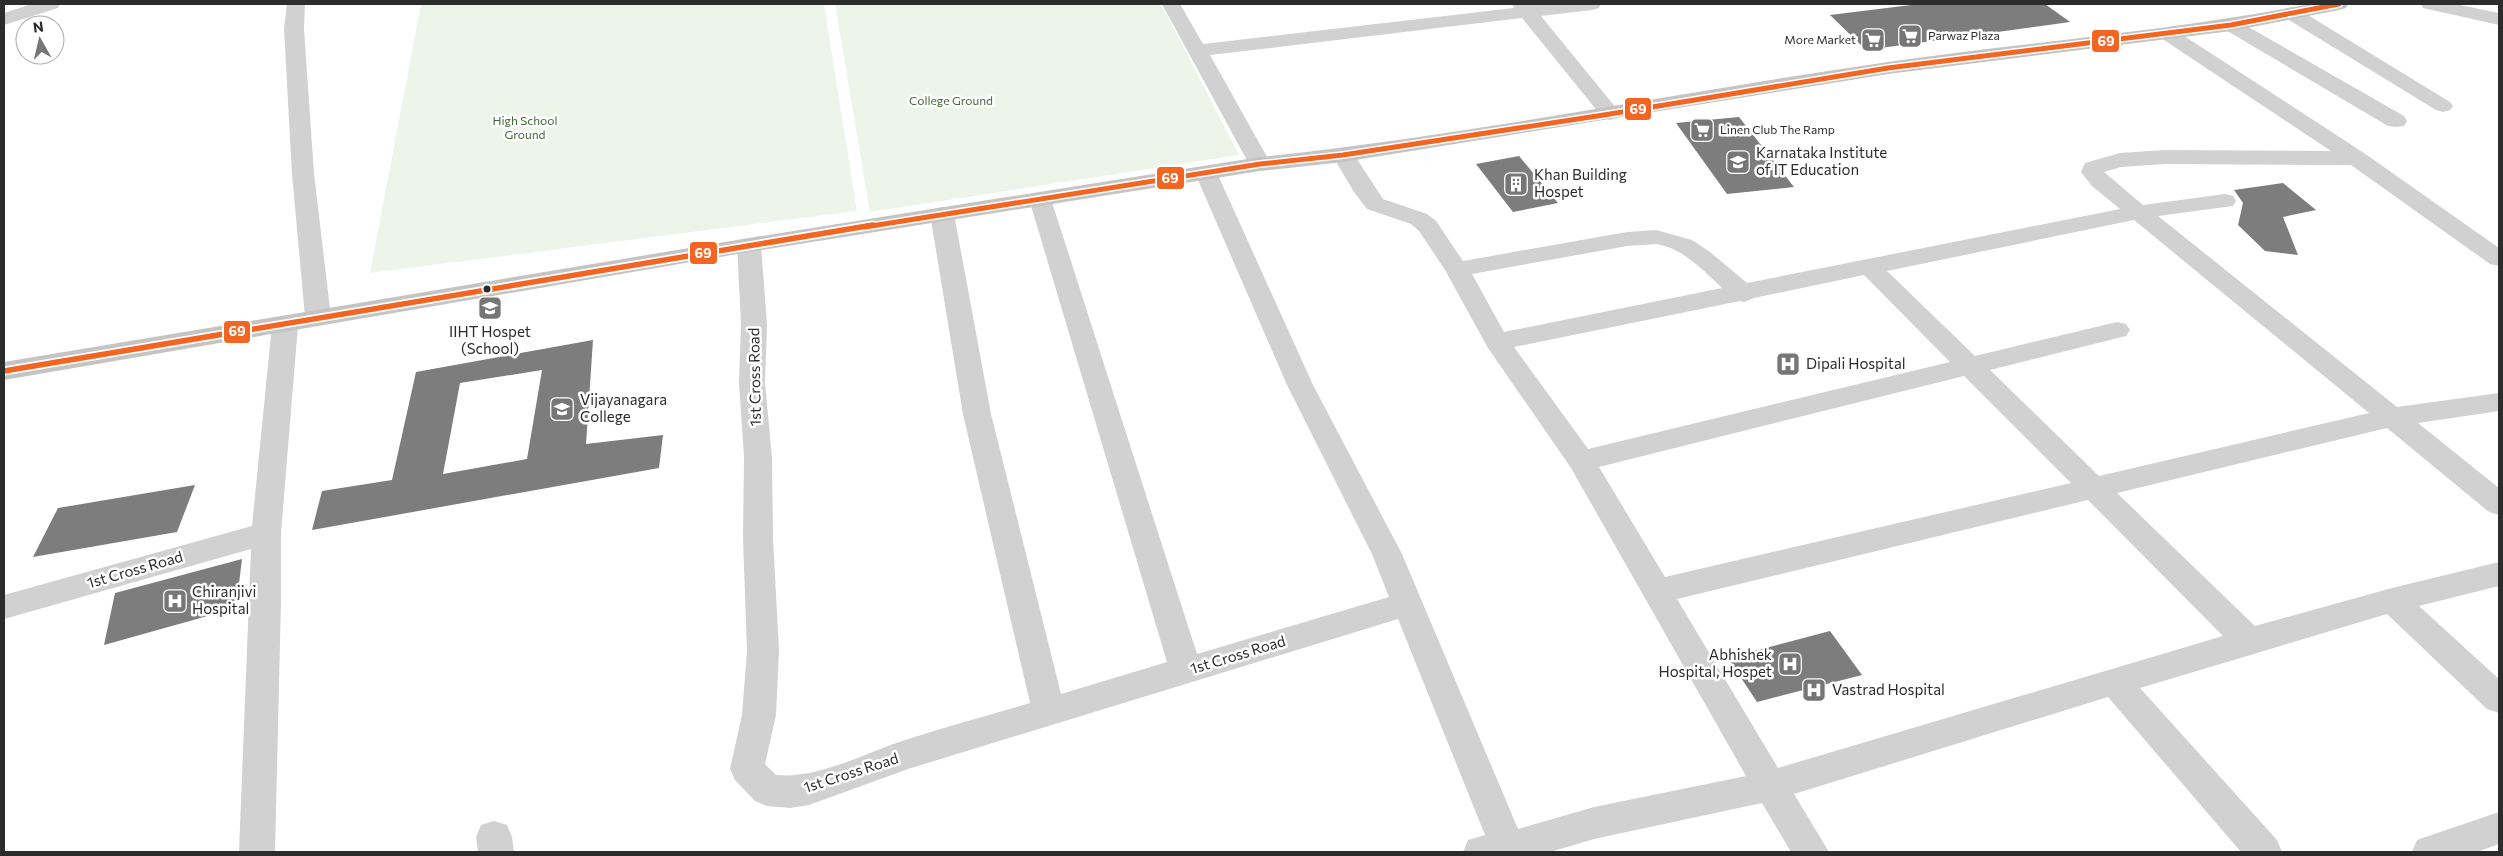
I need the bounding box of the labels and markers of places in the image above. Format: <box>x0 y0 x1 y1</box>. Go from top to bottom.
supermarket icon: Parwaz Plaza <box>1897 23 1923 49</box>
supermarket icon: More Market <box>1860 27 1886 53</box>
place label: Parwaz Plaza <box>1928 28 2000 42</box>
place label: More Market <box>1784 32 1856 46</box>
supermarket icon: Linen Club The Ramp <box>1689 117 1715 143</box>
place label: Linen Club The Ramp <box>1720 122 1835 136</box>
place label: Karnataka Institute of IT Education <box>1756 143 1887 178</box>
school or university icon: Karnataka Institute of IT Education <box>1725 149 1751 175</box>
place label: Khan Building Hospet <box>1534 165 1627 200</box>
building icon: Khan Building Hospet <box>1503 171 1529 197</box>
unlabelled marker <box>482 284 492 294</box>
school or university icon: IIHT Hospet (School) <box>477 295 503 321</box>
place label: IIHT Hospet (School) <box>449 322 531 357</box>
hospital icon: Dipali Hospital <box>1775 351 1801 377</box>
place label: Dipali Hospital <box>1806 354 1906 372</box>
place label: Vijayanagara College <box>580 390 667 425</box>
school or university icon: Vijayanagara College <box>549 396 575 422</box>
place label: Chiranjivi Hospital <box>192 582 256 617</box>
hospital icon: Chiranjivi Hospital <box>162 588 188 614</box>
place label: Abhishek Hospital, Hospet <box>1659 645 1772 680</box>
hospital icon: Abhishek Hospital, Hospet <box>1777 651 1803 677</box>
hospital icon: Vastrad Hospital <box>1801 677 1827 703</box>
place label: Vastrad Hospital <box>1832 680 1945 698</box>

